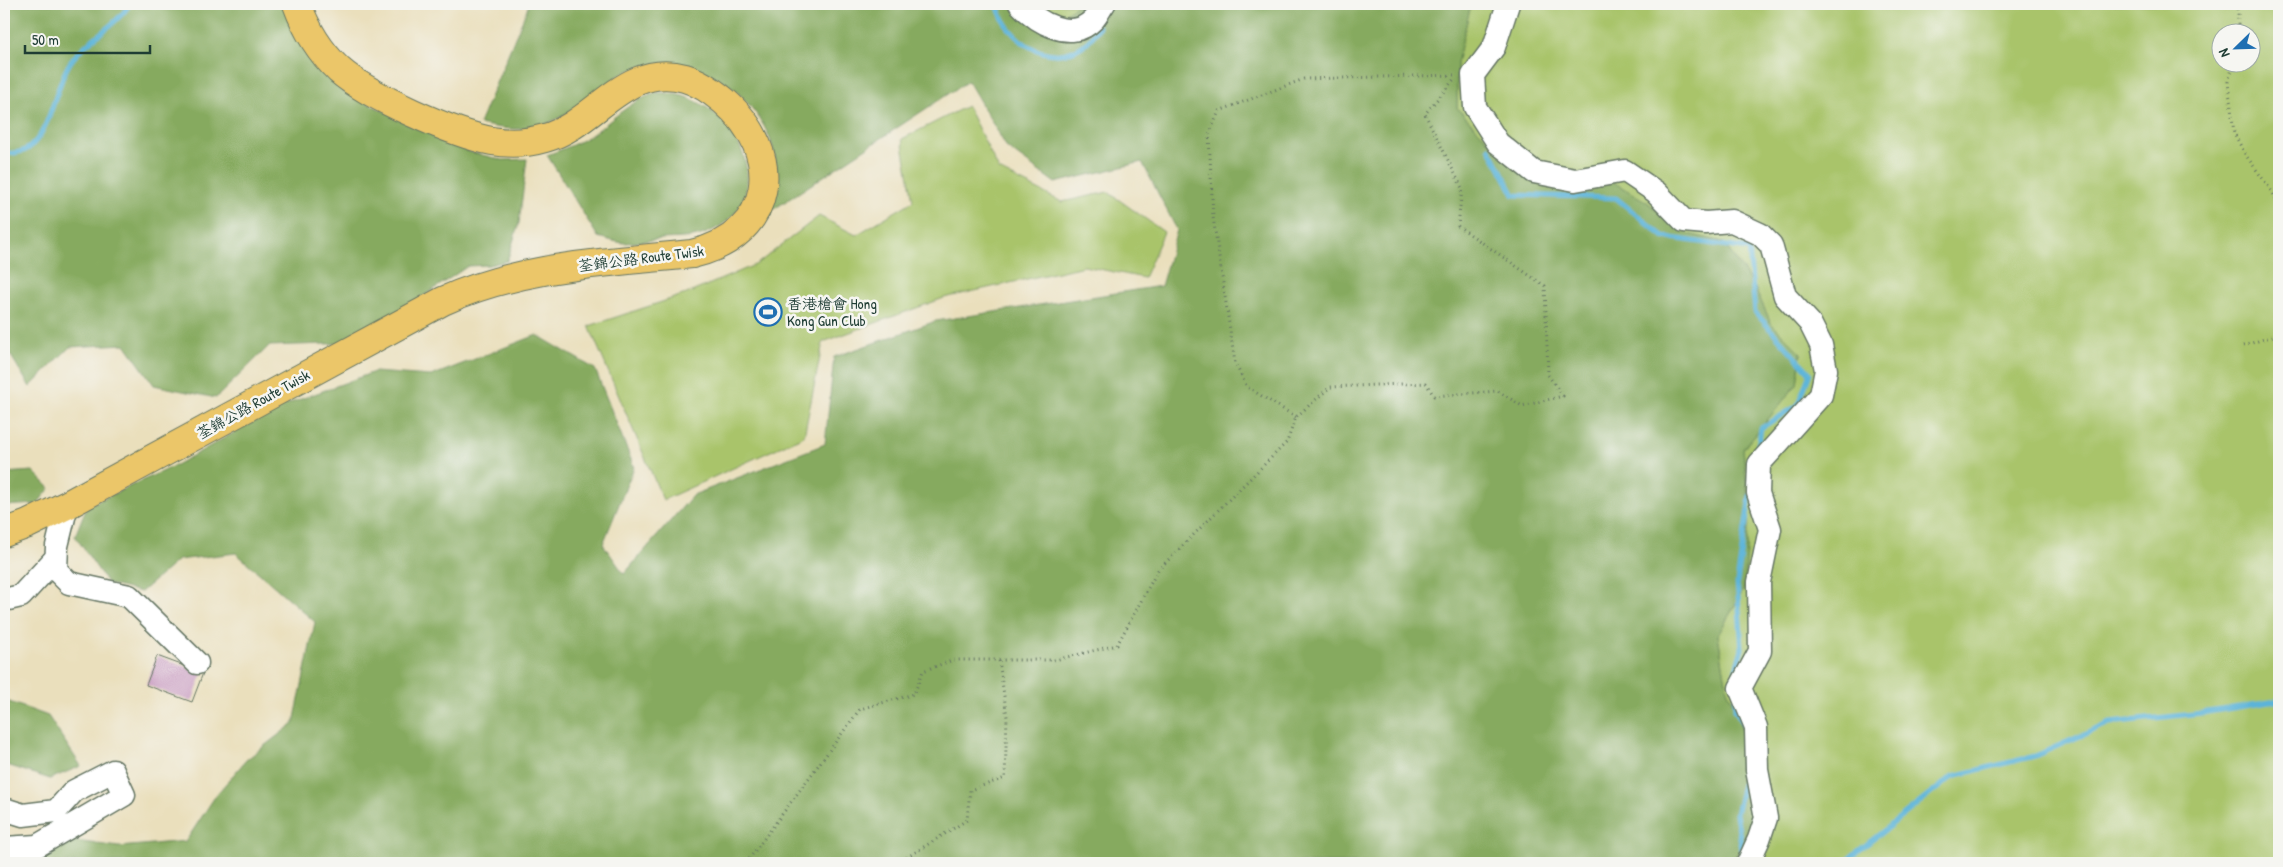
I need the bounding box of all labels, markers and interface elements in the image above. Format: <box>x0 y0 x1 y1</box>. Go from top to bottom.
scale bar <box>25 22 150 54</box>
north arrow <box>2210 22 2260 72</box>
text: 50 m <box>32 29 59 50</box>
text: N <box>2213 46 2234 60</box>
street label: 荃錦公路 Route Twisk <box>577 240 705 276</box>
place label: 香港槍會 Hong Kong Gun Club <box>787 293 877 331</box>
sports icon: 香港槍會 Hong Kong Gun Club <box>753 297 783 327</box>
street label: 荃錦公路 Route Twisk <box>193 364 313 444</box>

